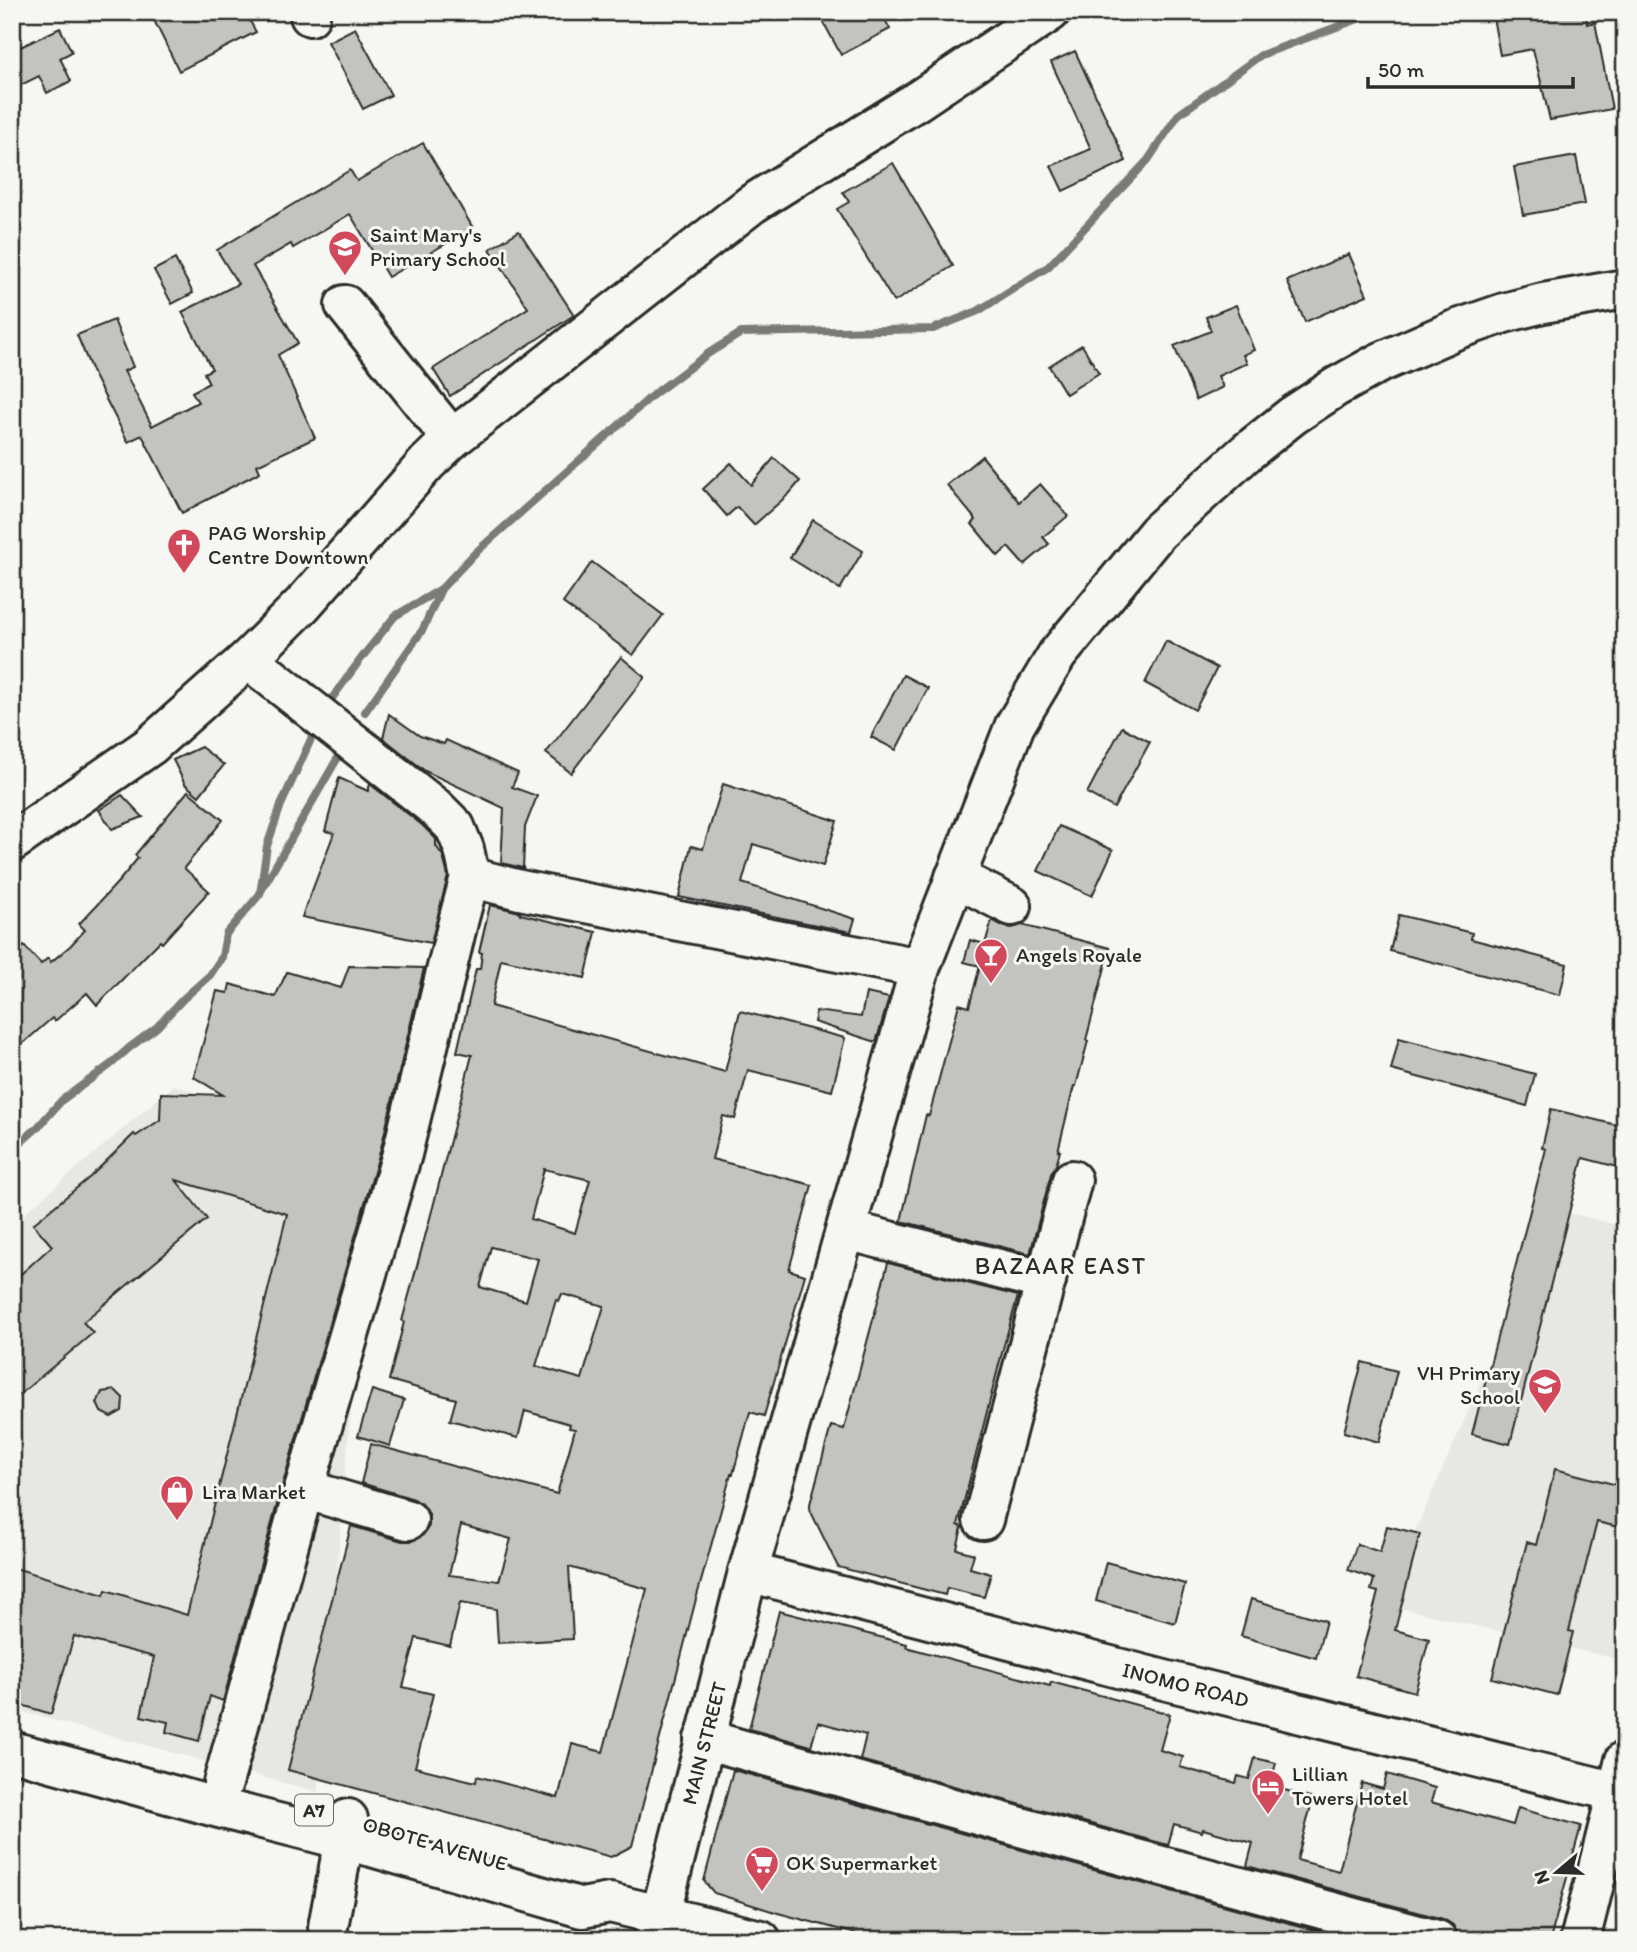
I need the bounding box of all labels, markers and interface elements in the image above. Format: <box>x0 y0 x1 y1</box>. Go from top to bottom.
scale bar <box>1368 46 1572 90</box>
text: 50 m <box>1378 57 1425 82</box>
place label: Saint Mary's Primary School <box>370 222 506 271</box>
school or university icon: Saint Mary's Primary School <box>326 228 364 277</box>
place label: PAG Worship Centre Downtown <box>208 520 368 569</box>
church icon: PAG Worship Centre Downtown <box>165 526 203 575</box>
bar icon: Angels Royale <box>972 936 1010 985</box>
place label: Angels Royale <box>1016 942 1142 967</box>
district label: BAZAAR EAST <box>975 1251 1147 1280</box>
place label: VH Primary School <box>1417 1360 1520 1409</box>
school or university icon: VH Primary School <box>1526 1366 1564 1415</box>
shop icon: Lira Market <box>158 1473 196 1522</box>
place label: Lira Market <box>202 1479 306 1504</box>
street label: INOMO ROAD <box>1120 1657 1252 1713</box>
street label: MAIN STREET <box>676 1679 732 1807</box>
place label: Lillian Towers Hotel <box>1292 1761 1408 1810</box>
hotel icon: Lillian Towers Hotel <box>1249 1767 1287 1816</box>
road number: A7 <box>295 1794 333 1826</box>
street label: OBOTE AVENUE <box>360 1811 510 1876</box>
north arrow <box>1522 1836 1592 1906</box>
supermarket icon: OK Supermarket <box>743 1844 781 1893</box>
place label: OK Supermarket <box>786 1850 937 1875</box>
text: N <box>1528 1868 1554 1887</box>

